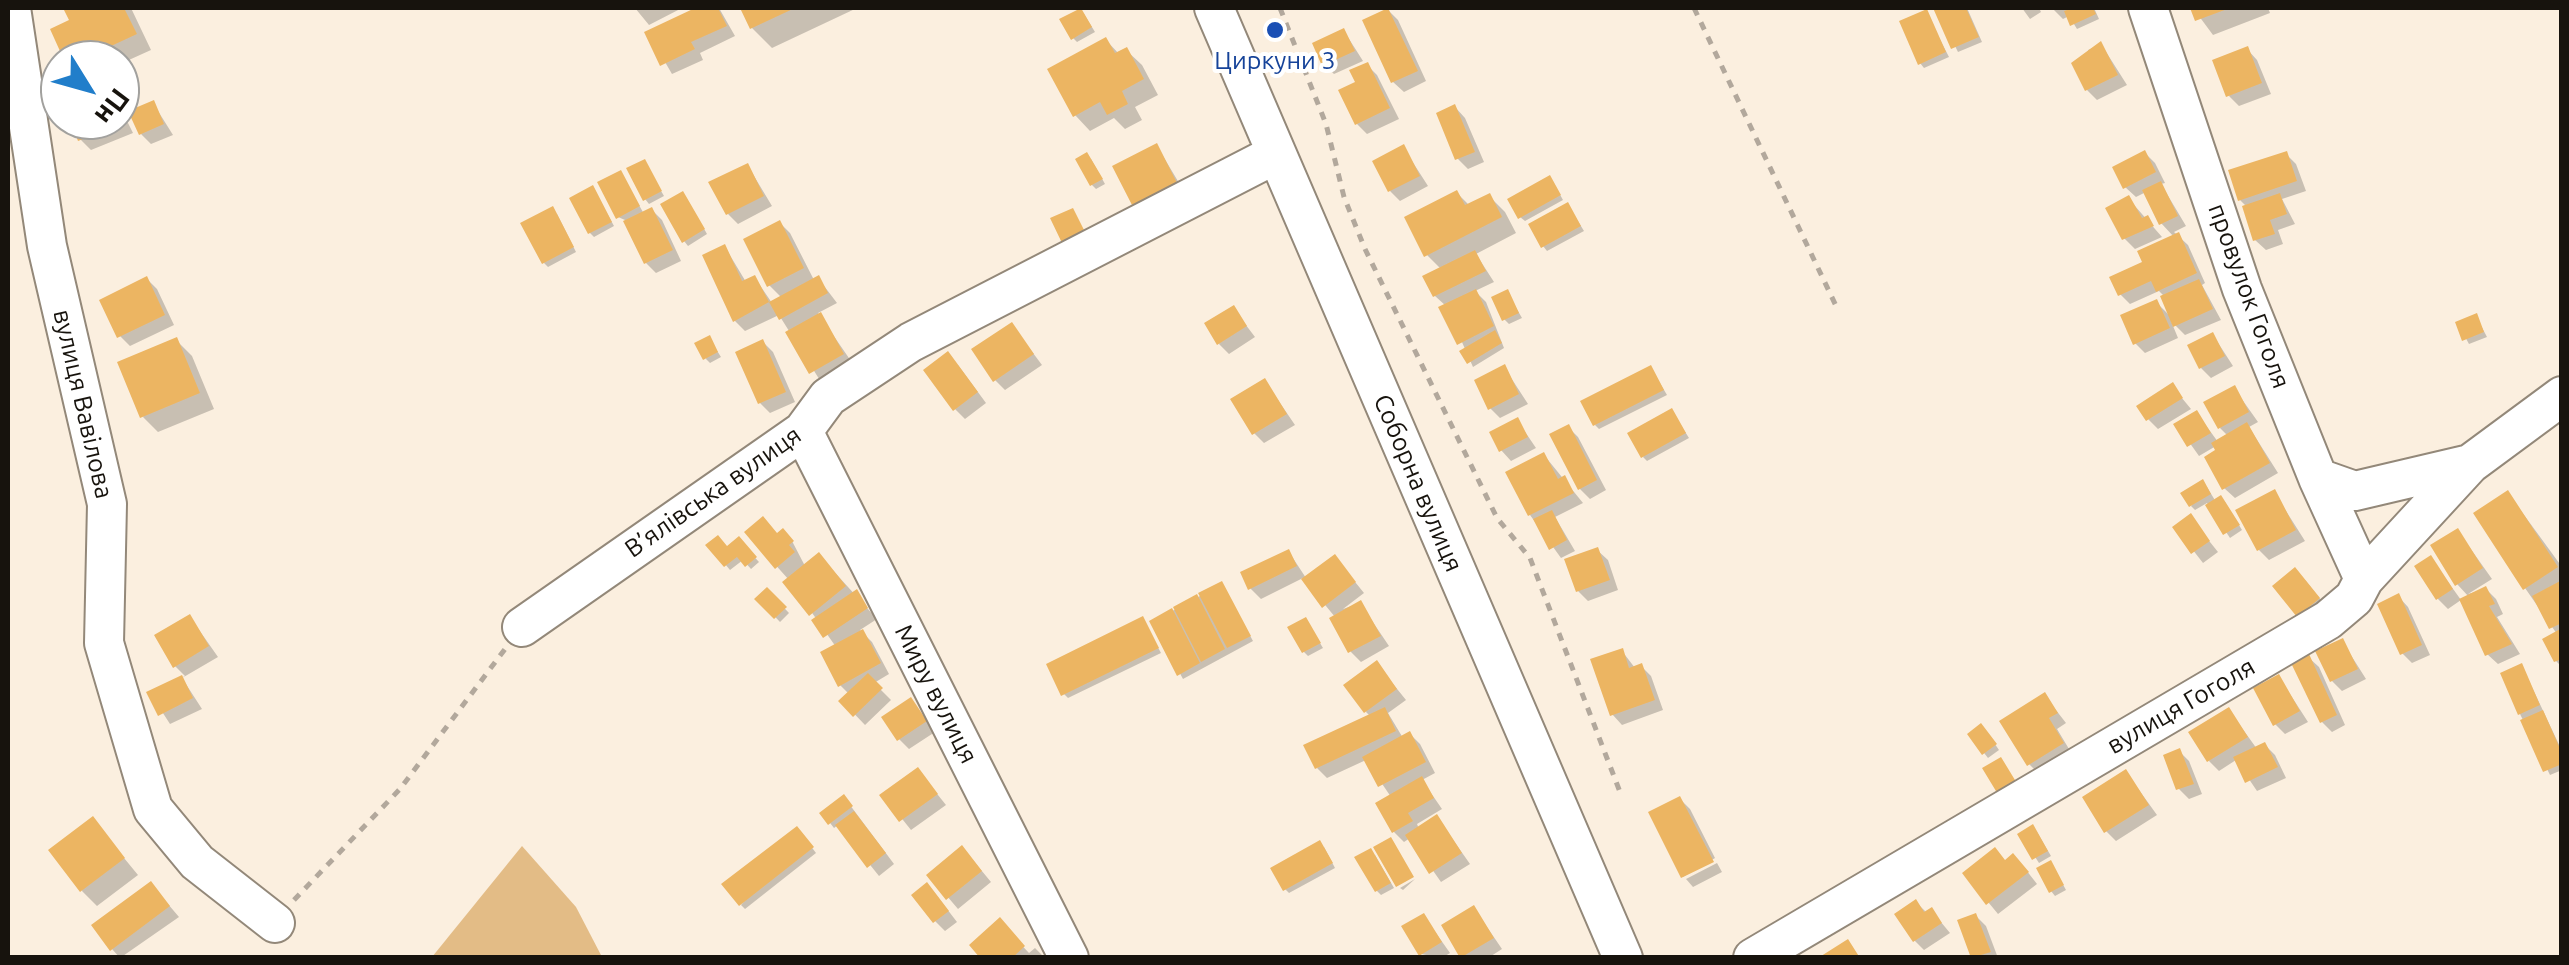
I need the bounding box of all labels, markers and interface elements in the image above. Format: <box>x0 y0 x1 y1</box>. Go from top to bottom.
marker: Циркуни 3 <box>1264 19 1286 41</box>
north arrow <box>40 40 140 140</box>
place label: Циркуни 3 <box>1214 46 1336 76</box>
text: Пн <box>89 83 136 131</box>
street label: провулок Гоголя <box>2202 200 2296 392</box>
street label: вулиця Вавілова <box>47 307 119 501</box>
street label: Соборна вулиця <box>1367 390 1469 576</box>
street label: В’ялівська вулиця <box>619 420 807 564</box>
street label: Миру вулиця <box>888 620 984 768</box>
street label: вулиця Гоголя <box>2102 652 2260 760</box>

